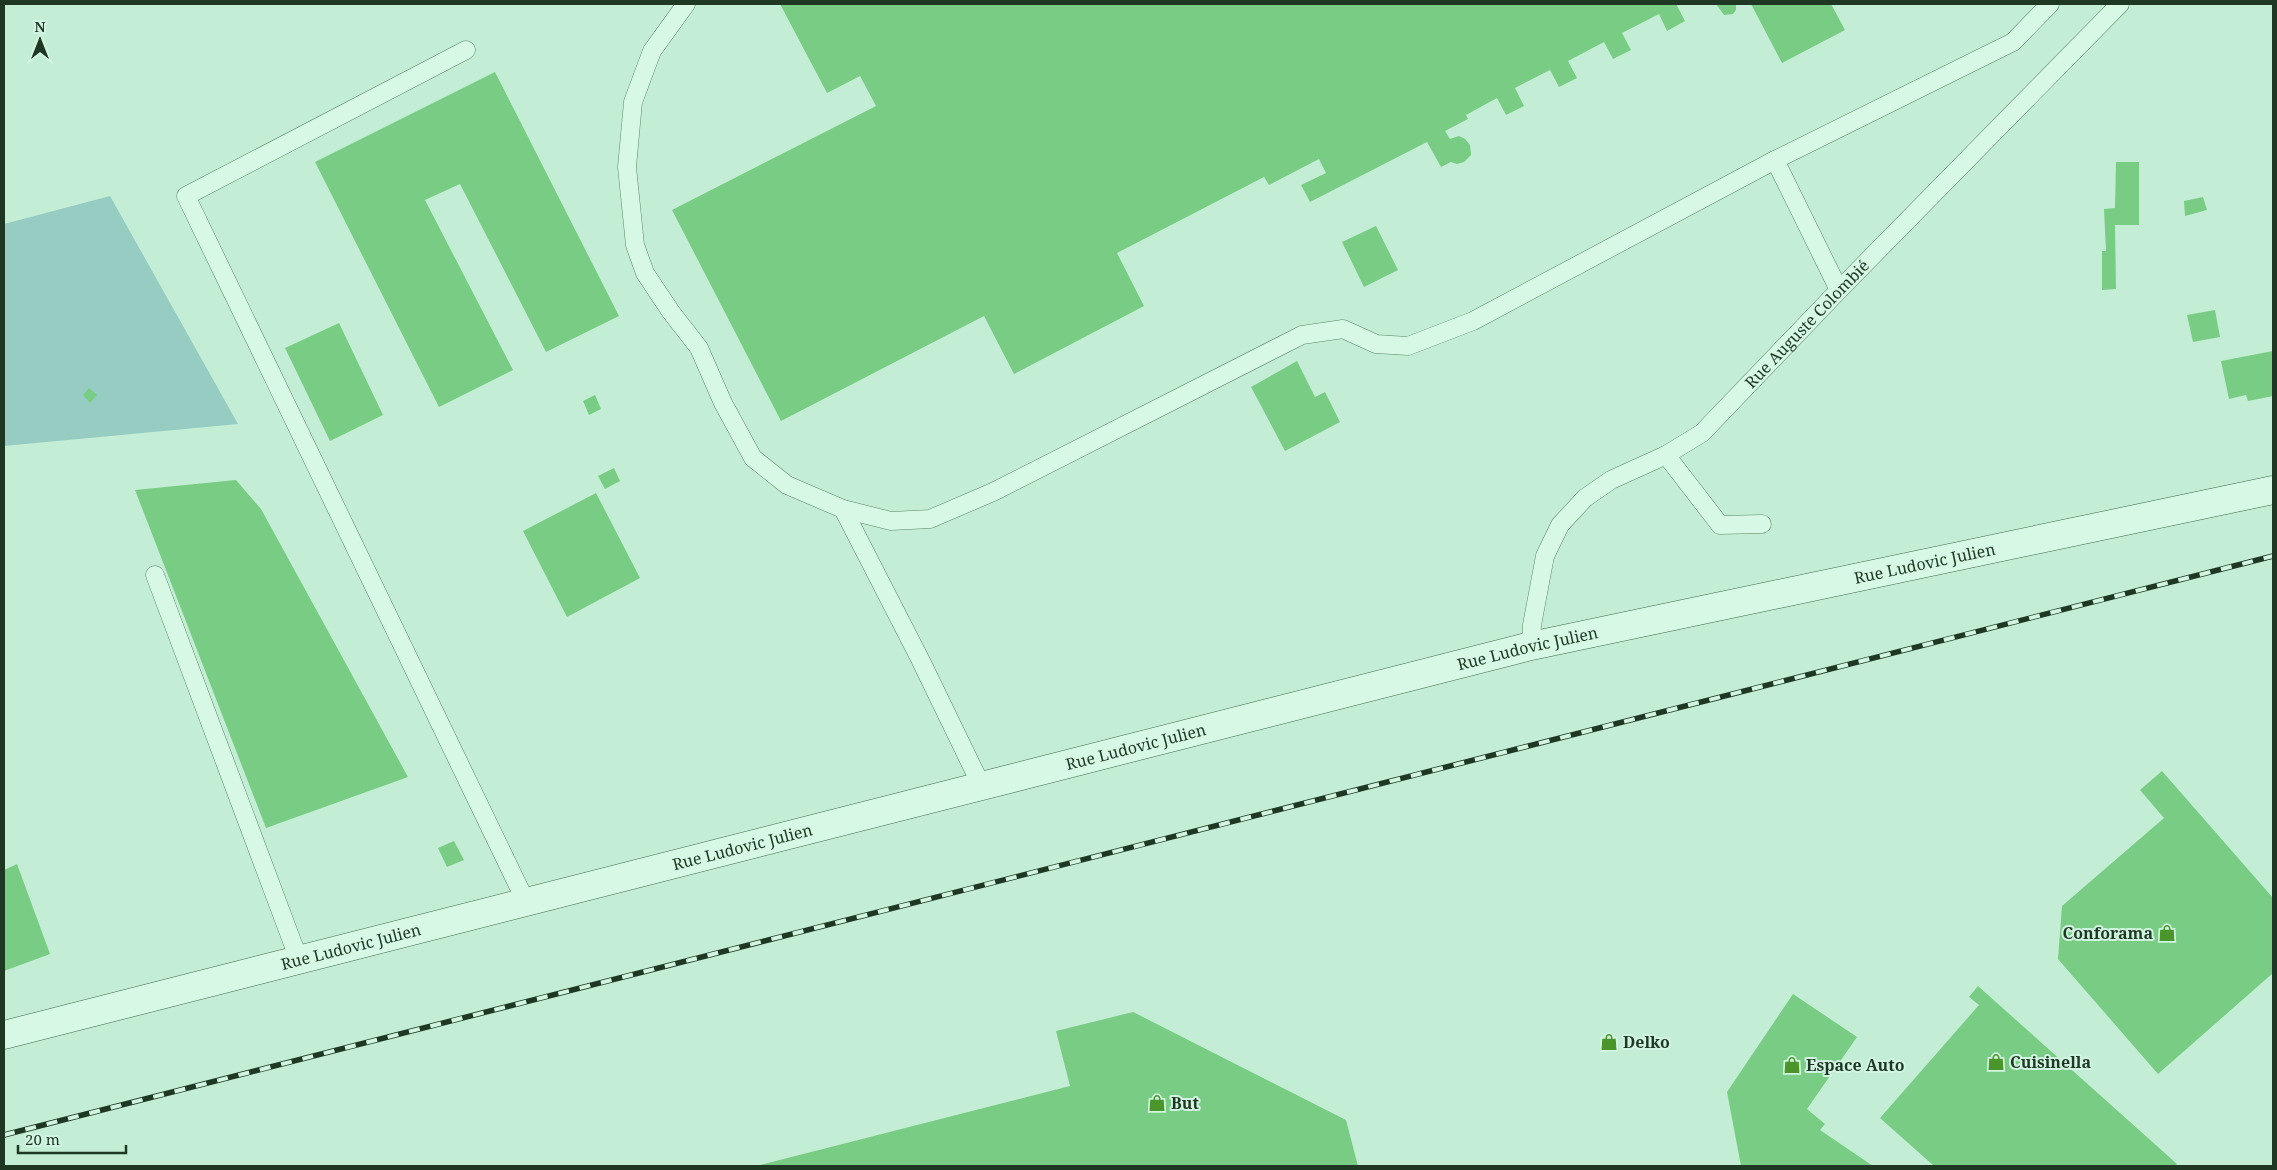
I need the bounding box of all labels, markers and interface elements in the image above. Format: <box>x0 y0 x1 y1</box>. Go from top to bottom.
north arrow <box>15 15 65 65</box>
text: N <box>34 17 46 36</box>
street label: Rue Auguste Colombié <box>1740 255 1874 393</box>
street label: Rue Ludovic Julien <box>1852 538 1997 589</box>
street label: Rue Ludovic Julien <box>1455 621 1600 675</box>
street label: Rue Ludovic Julien <box>1063 718 1208 775</box>
street label: Rue Ludovic Julien <box>670 818 815 875</box>
street label: Rue Ludovic Julien <box>278 918 423 975</box>
place label: Conforama <box>2062 922 2153 944</box>
shop icon: Conforama <box>2157 923 2177 943</box>
place label: Delko <box>1623 1031 1670 1053</box>
shop icon: Delko <box>1599 1032 1619 1052</box>
place label: Cuisinella <box>2010 1051 2091 1073</box>
shop icon: Cuisinella <box>1986 1052 2006 1072</box>
place label: Espace Auto <box>1806 1054 1905 1076</box>
shop icon: Espace Auto <box>1782 1055 1802 1075</box>
place label: But <box>1171 1092 1199 1114</box>
shop icon: But <box>1147 1093 1167 1113</box>
scale bar <box>18 1122 125 1154</box>
text: 20 m <box>25 1129 60 1149</box>

